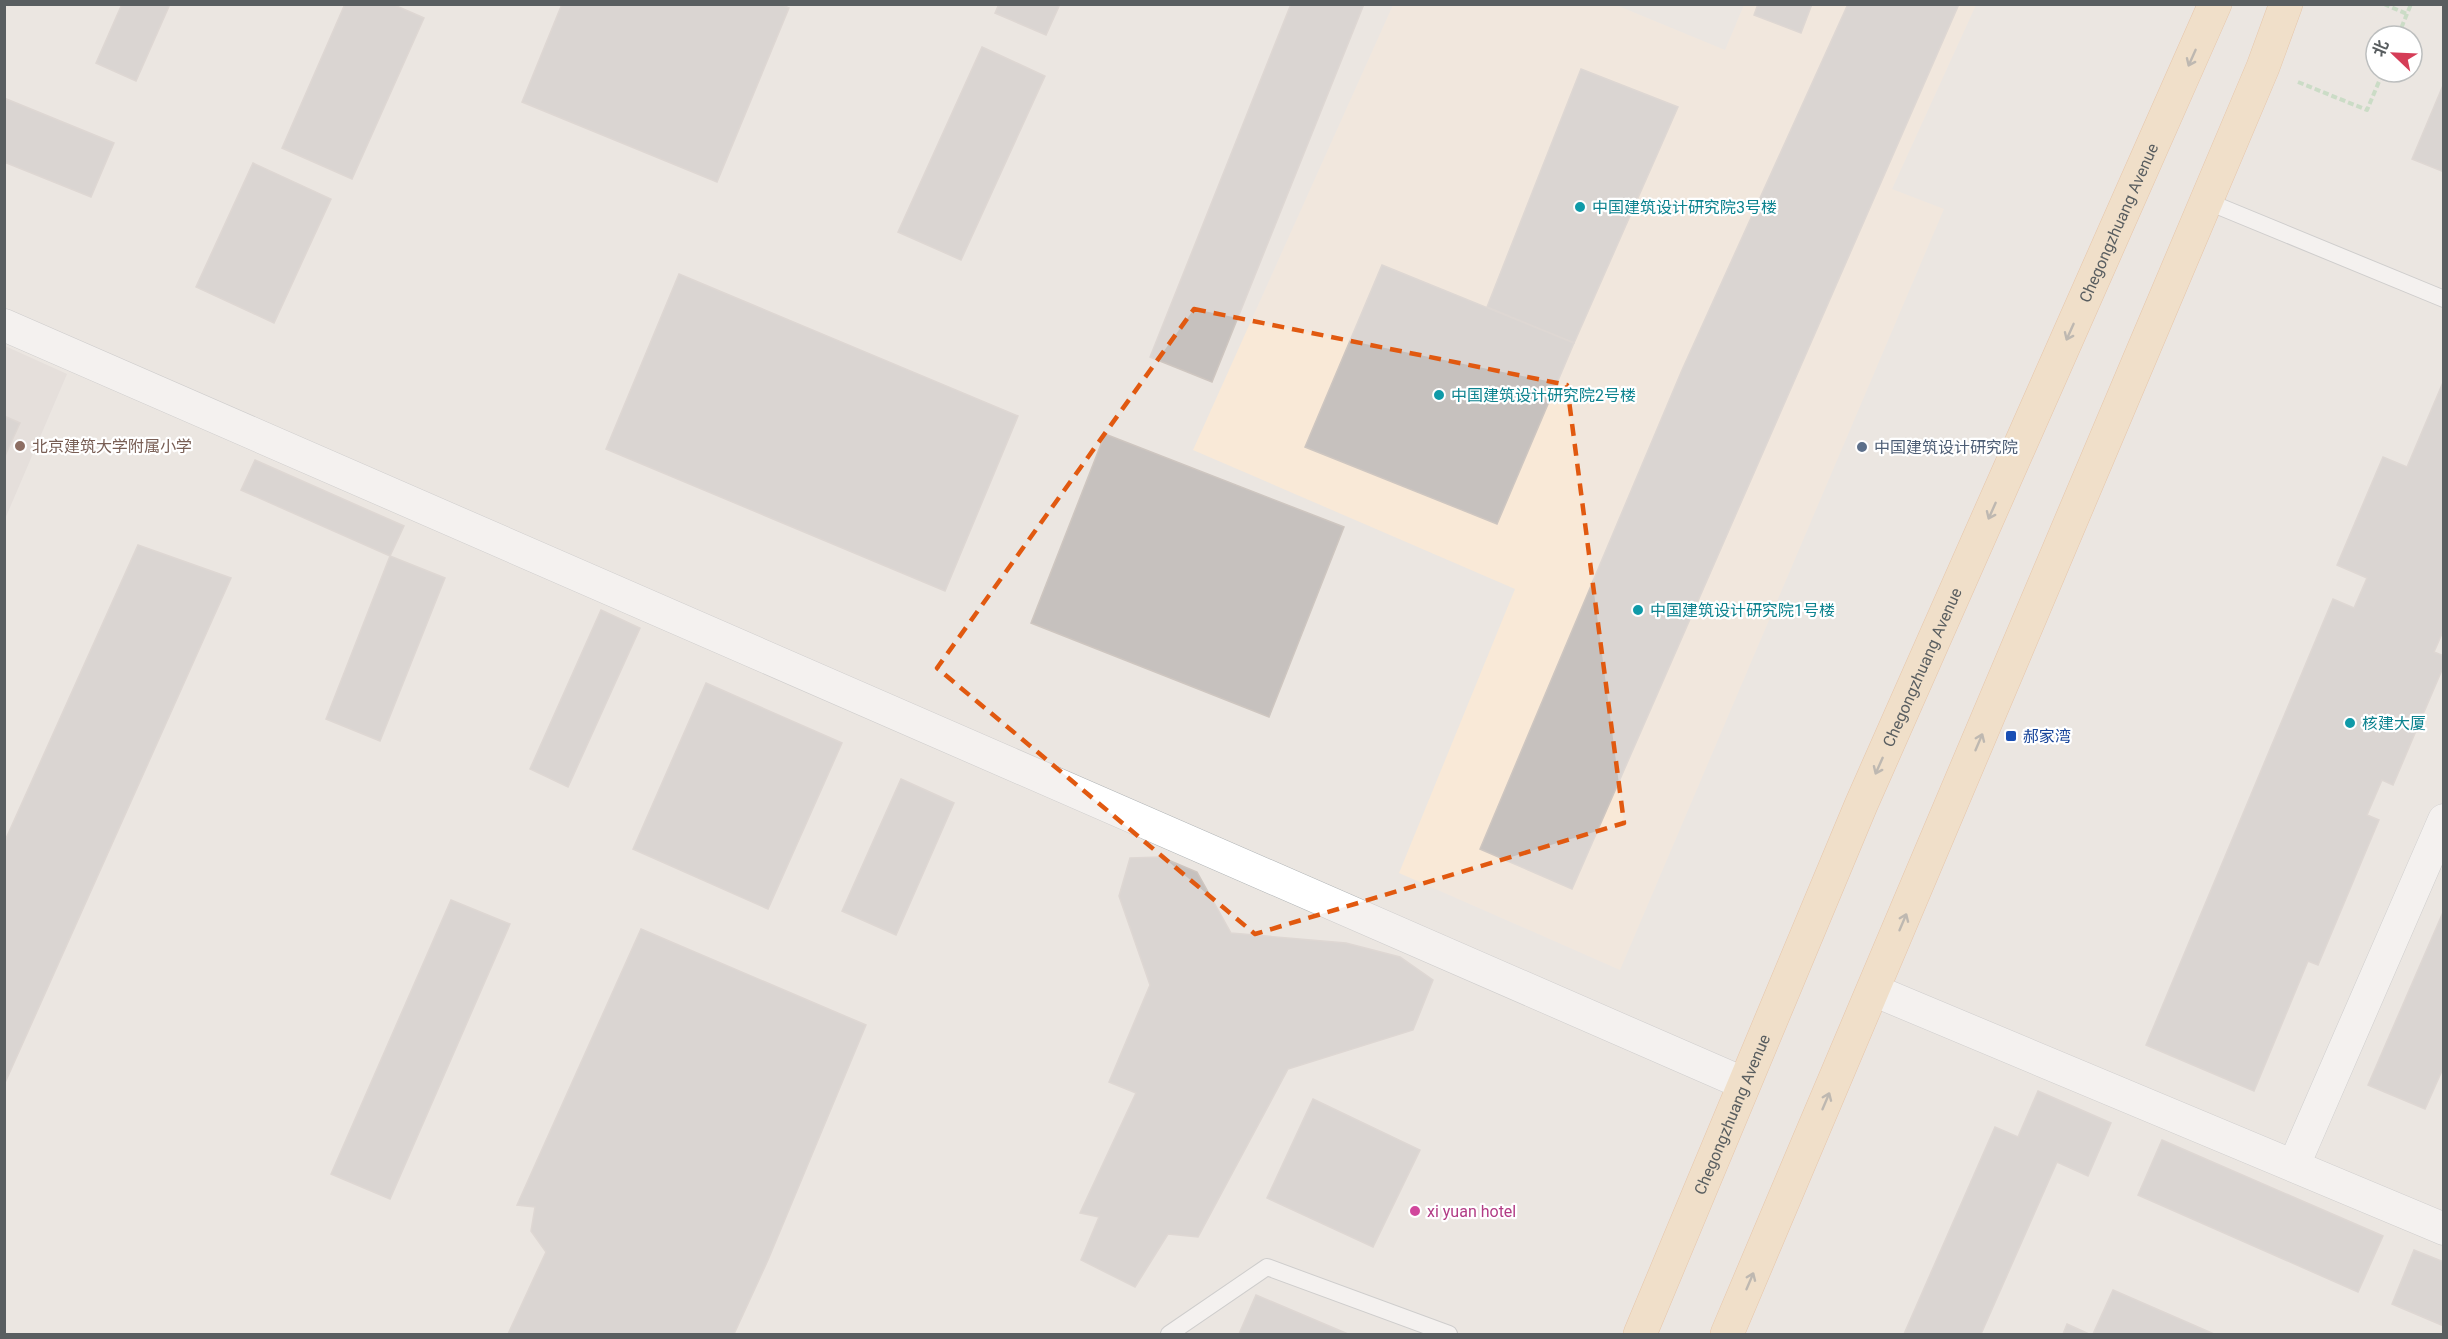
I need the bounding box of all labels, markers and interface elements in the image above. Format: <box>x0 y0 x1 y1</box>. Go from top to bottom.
north arrow <box>2364 24 2424 84</box>
text: 北 <box>2369 37 2393 59</box>
one-way arrow <box>2185 49 2196 67</box>
street label: Chegongzhuang Avenue <box>2075 140 2162 305</box>
place label: 中国建筑设计研究院3号楼 <box>1592 198 1777 217</box>
marker: 中国建筑设计研究院3号楼 <box>1573 200 1587 214</box>
one-way arrow <box>2064 323 2076 341</box>
place label: 中国建筑设计研究院2号楼 <box>1451 386 1636 405</box>
marker: 中国建筑设计研究院2号楼 <box>1432 388 1446 402</box>
place label: 北京建筑大学附属小学 <box>32 437 192 456</box>
place label: 中国建筑设计研究院 <box>1874 438 2018 457</box>
marker: 北京建筑大学附属小学 <box>13 439 27 453</box>
marker: 中国建筑设计研究院 <box>1855 440 1869 454</box>
one-way arrow <box>1985 501 1997 519</box>
street label: Chegongzhuang Avenue <box>1879 585 1966 750</box>
place label: 中国建筑设计研究院1号楼 <box>1650 601 1835 620</box>
marker: 中国建筑设计研究院1号楼 <box>1631 603 1645 617</box>
place label: 核建大厦 <box>2362 714 2426 733</box>
marker: 核建大厦 <box>2343 716 2357 730</box>
place label: 郝家湾 <box>2023 727 2071 746</box>
marker: 郝家湾 <box>2004 729 2018 743</box>
one-way arrow <box>1974 733 1985 752</box>
one-way arrow <box>1872 757 1883 775</box>
one-way arrow <box>1897 913 1909 931</box>
street label: Chegongzhuang Avenue <box>1690 1032 1774 1198</box>
one-way arrow <box>1821 1092 1832 1111</box>
place label: xi yuan hotel <box>1427 1202 1516 1221</box>
marker: xi yuan hotel <box>1408 1204 1422 1218</box>
one-way arrow <box>1745 1272 1756 1290</box>

